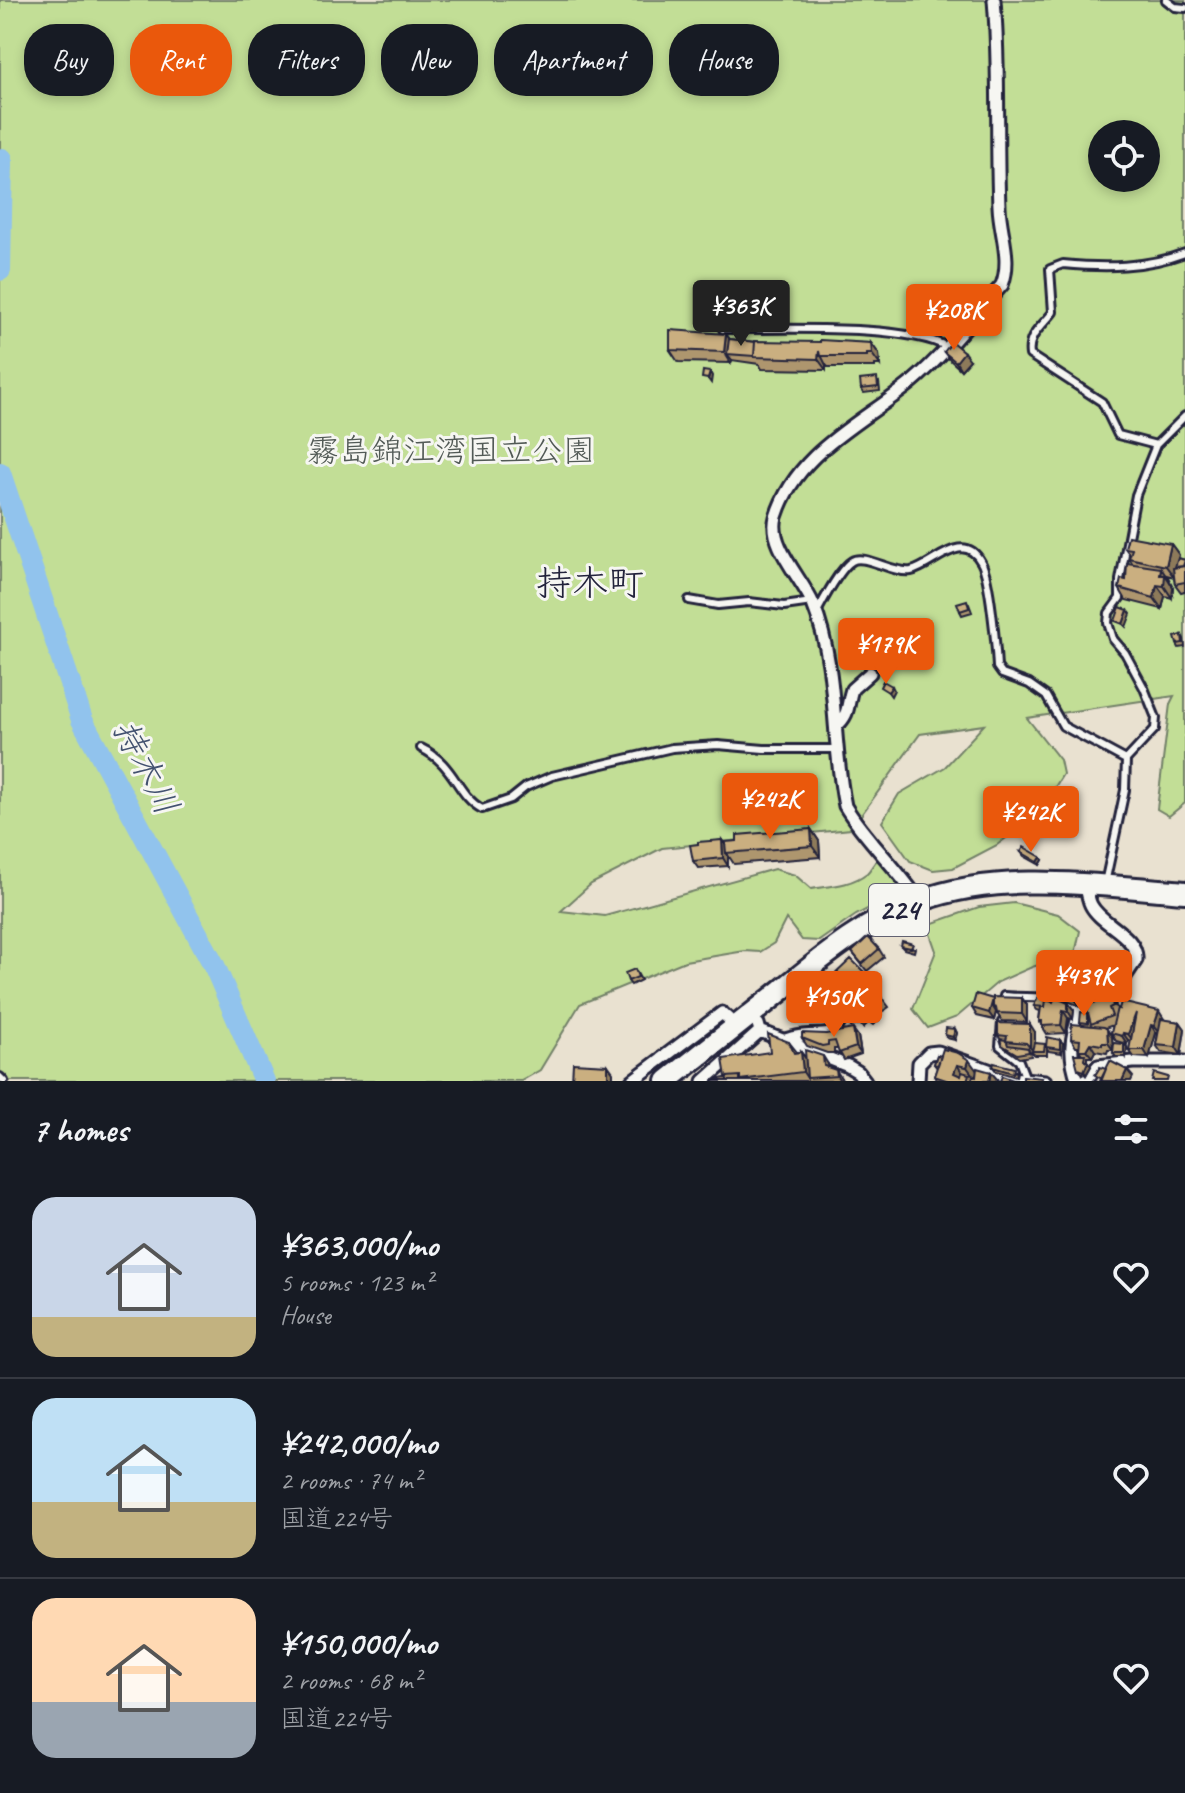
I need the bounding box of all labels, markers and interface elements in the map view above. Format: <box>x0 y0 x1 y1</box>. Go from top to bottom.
chip: Buy <box>24 24 114 96</box>
chip: Rent <box>130 24 232 96</box>
chip: Filters <box>248 24 365 96</box>
chip: New <box>381 24 478 96</box>
chip: Apartment <box>494 24 653 96</box>
chip: House <box>669 24 779 96</box>
map controls <box>1088 120 1160 192</box>
button: locate <box>1088 120 1160 192</box>
pin: ¥363K <box>685 280 797 348</box>
pin: ¥208K <box>898 284 1010 352</box>
text: ¥363K <box>711 289 771 322</box>
text: ¥208K <box>924 293 984 326</box>
park label: 霧島錦江湾国立公園 <box>307 430 595 471</box>
district label: 持木町 <box>536 560 644 606</box>
pin: ¥179K <box>830 618 942 686</box>
text: ¥179K <box>856 627 916 660</box>
water label: 持木川 <box>103 712 189 822</box>
pin: ¥242K <box>714 773 826 841</box>
text: ¥242K <box>740 782 800 815</box>
pin: ¥242K <box>975 786 1087 854</box>
text: ¥242K <box>1001 795 1061 828</box>
road number: 224 <box>869 884 929 936</box>
pin: ¥439K <box>1028 950 1140 1018</box>
text: ¥439K <box>1054 959 1114 992</box>
pin: ¥150K <box>778 971 890 1039</box>
text: ¥150K <box>804 980 864 1013</box>
icon: filters <box>1109 1107 1153 1151</box>
text: 7 homes <box>32 1108 128 1151</box>
text: ¥363,000/mo <box>280 1223 438 1266</box>
icon: home <box>96 1229 192 1325</box>
icon: heart <box>1109 1255 1153 1299</box>
text: 5 rooms · 123 m² <box>280 1266 432 1299</box>
text: House <box>280 1299 331 1332</box>
text: ¥242,000/mo <box>280 1421 437 1464</box>
icon: home <box>96 1430 192 1526</box>
icon: heart <box>1109 1456 1153 1500</box>
text: 2 rooms · 74 m² <box>280 1464 421 1497</box>
text: 国道224号 <box>280 1502 393 1535</box>
text: ¥150,000/mo <box>280 1621 437 1664</box>
icon: home <box>96 1630 192 1726</box>
icon: heart <box>1109 1656 1153 1700</box>
text: 2 rooms · 68 m² <box>280 1664 421 1697</box>
text: 国道224号 <box>280 1702 393 1735</box>

